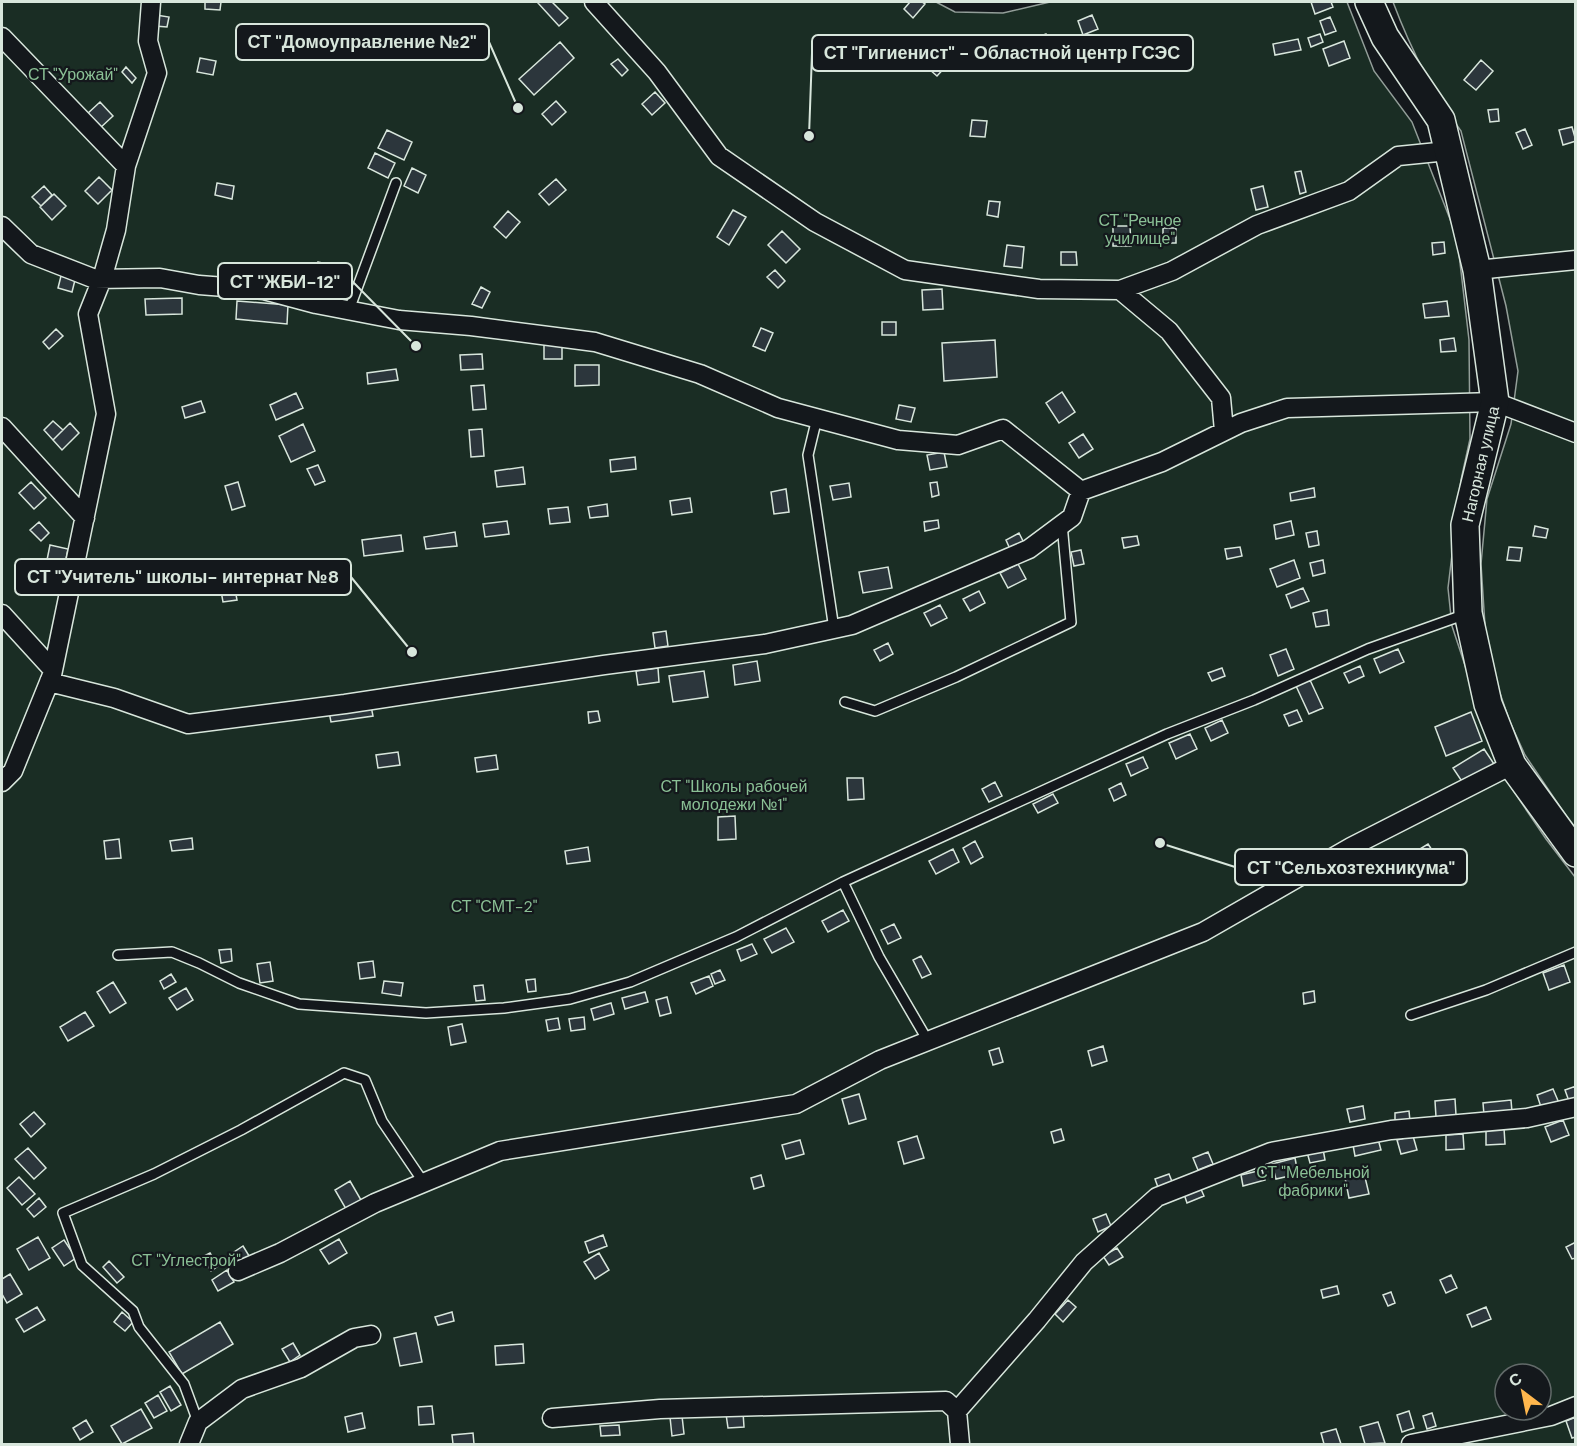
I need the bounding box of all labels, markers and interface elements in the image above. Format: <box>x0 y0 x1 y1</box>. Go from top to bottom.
callout: СТ "Домоуправление №2" <box>236 24 489 60</box>
text: СТ "Домоуправление №2" <box>247 30 477 54</box>
callout: СТ "Гигиенист" - Областной центр ГСЭС <box>812 35 1193 71</box>
text: СТ "Гигиенист" - Областной центр ГСЭС <box>824 41 1180 65</box>
park label: СТ "Урожай" <box>28 64 118 85</box>
park label: СТ "Речное училище" <box>1098 210 1182 249</box>
callout: СТ "ЖБИ-12" <box>218 263 352 299</box>
text: СТ "ЖБИ-12" <box>230 270 340 294</box>
street label: Нагорная улица <box>1457 404 1504 524</box>
callout: СТ "Учитель" школы- интернат №8 <box>15 559 351 595</box>
text: СТ "Учитель" школы- интернат №8 <box>27 565 339 589</box>
park label: СТ "Школы рабочей молодежи №1" <box>661 776 807 815</box>
callout: СТ "Сельхозтехникума" <box>1235 849 1467 885</box>
text: СТ "Сельхозтехникума" <box>1247 856 1455 880</box>
park label: СТ "СМТ-2" <box>451 896 538 917</box>
park label: СТ "Мебельной фабрики" <box>1256 1162 1370 1201</box>
park label: СТ "Углестрой" <box>131 1250 241 1271</box>
north arrow <box>1493 1362 1553 1422</box>
text: С <box>1505 1368 1526 1392</box>

